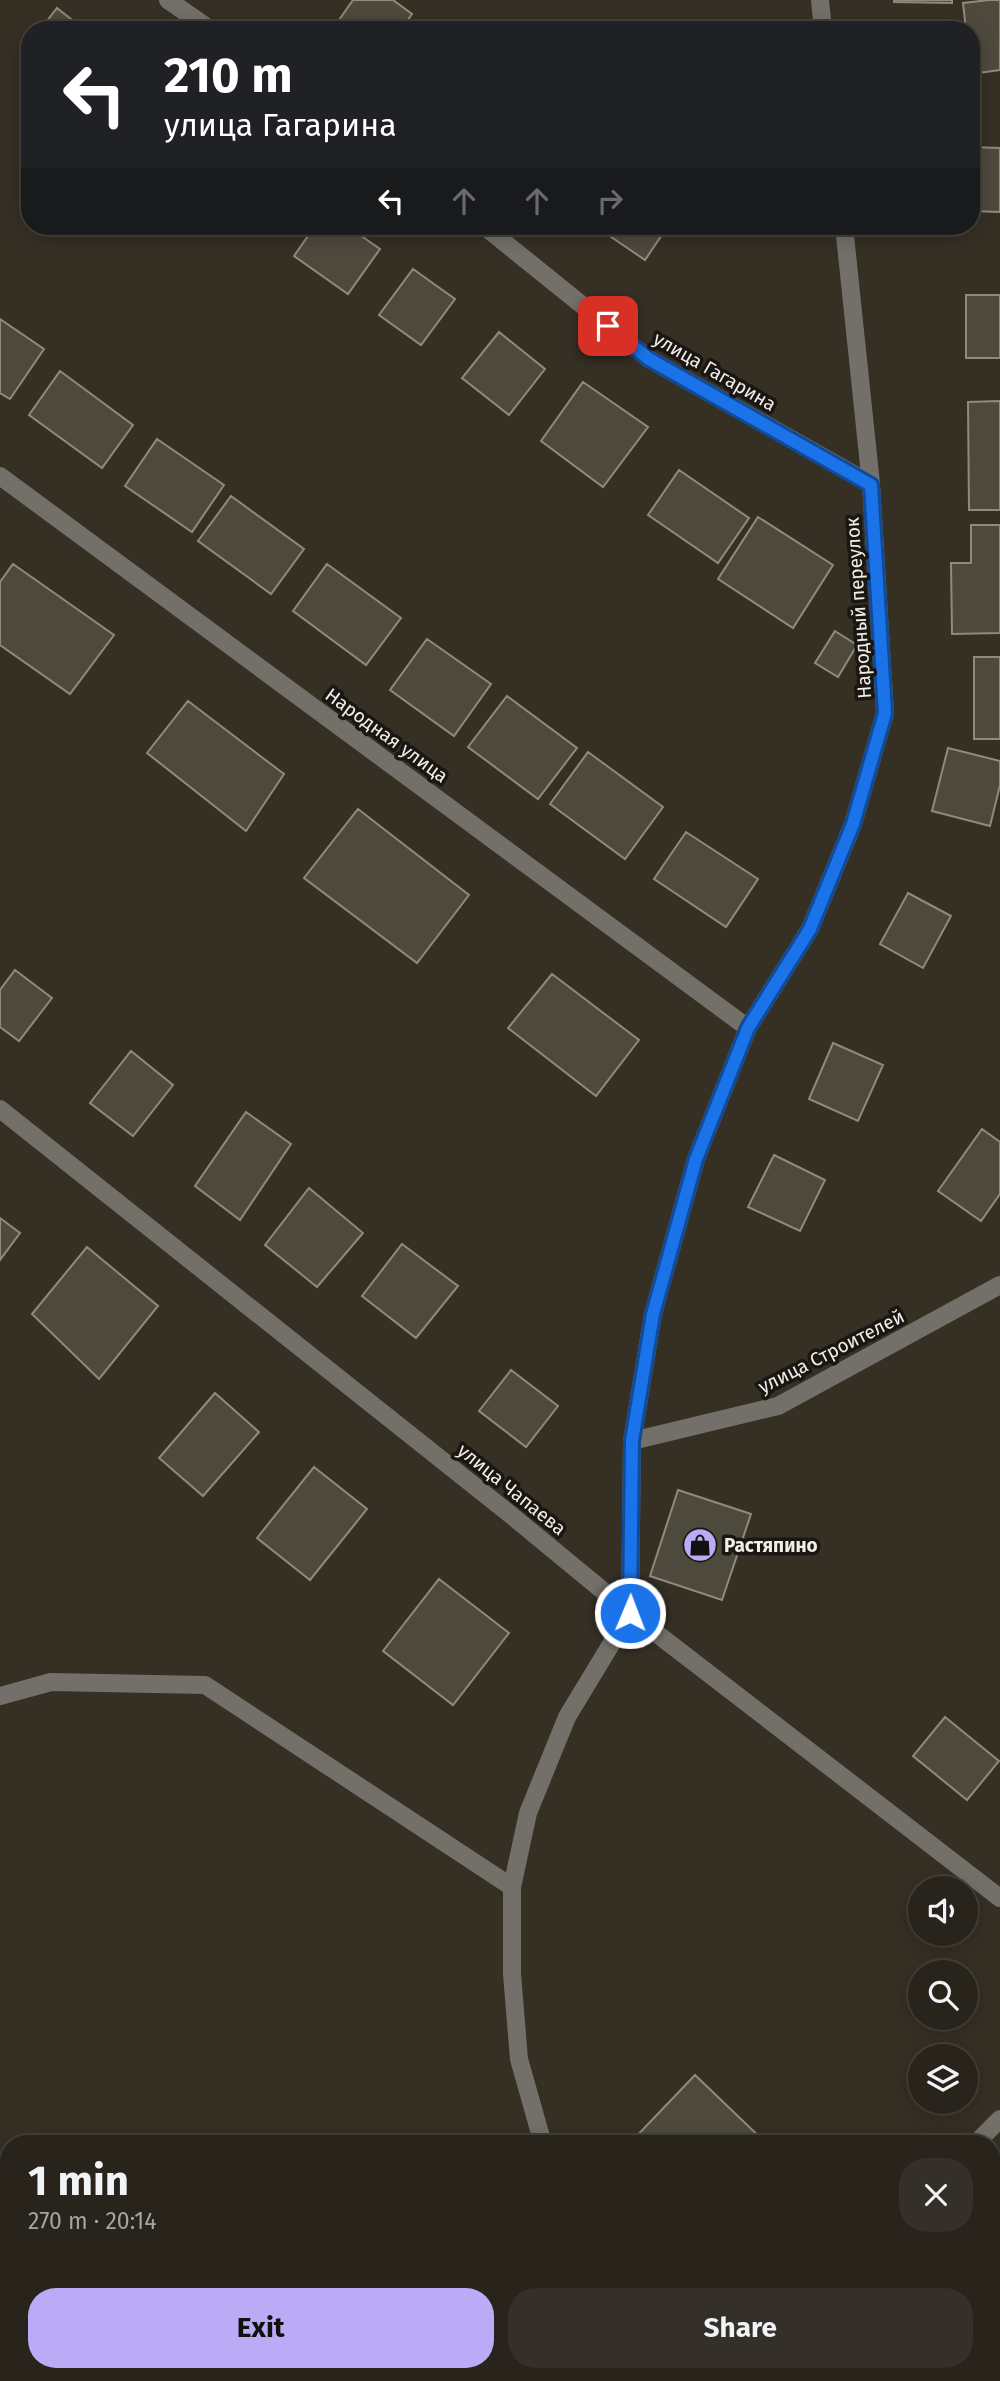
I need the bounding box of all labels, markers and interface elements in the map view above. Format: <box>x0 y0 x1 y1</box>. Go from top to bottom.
text: 210 m <box>164 46 293 105</box>
icon: left <box>49 49 140 140</box>
text: улица Гагарина <box>164 106 397 144</box>
icon: left <box>372 182 410 220</box>
icon: ahead <box>445 182 483 220</box>
icon: ahead <box>518 182 556 220</box>
icon: right <box>591 182 629 220</box>
pin <box>578 296 638 356</box>
icon: arrive <box>589 307 627 345</box>
street label: улица Гагарина <box>649 327 780 416</box>
street label: Народный переулок <box>841 516 876 699</box>
street label: Народная улица <box>321 683 453 788</box>
street label: улица Строителей <box>754 1305 908 1398</box>
street label: улица Чапаева <box>453 1439 570 1540</box>
shop icon: Растяпино <box>681 1526 719 1564</box>
place label: Растяпино <box>724 1534 818 1557</box>
position arrow <box>593 1576 667 1650</box>
map controls <box>908 1876 978 2114</box>
button: sound <box>908 1876 978 1946</box>
button: search <box>908 1960 978 2030</box>
button: layers <box>908 2044 978 2114</box>
text: 1 min <box>28 2156 129 2206</box>
button: close <box>899 2158 973 2232</box>
text: 270 m · 20:14 <box>28 2207 156 2235</box>
button: Exit <box>28 2288 494 2368</box>
button: Share <box>508 2288 973 2368</box>

